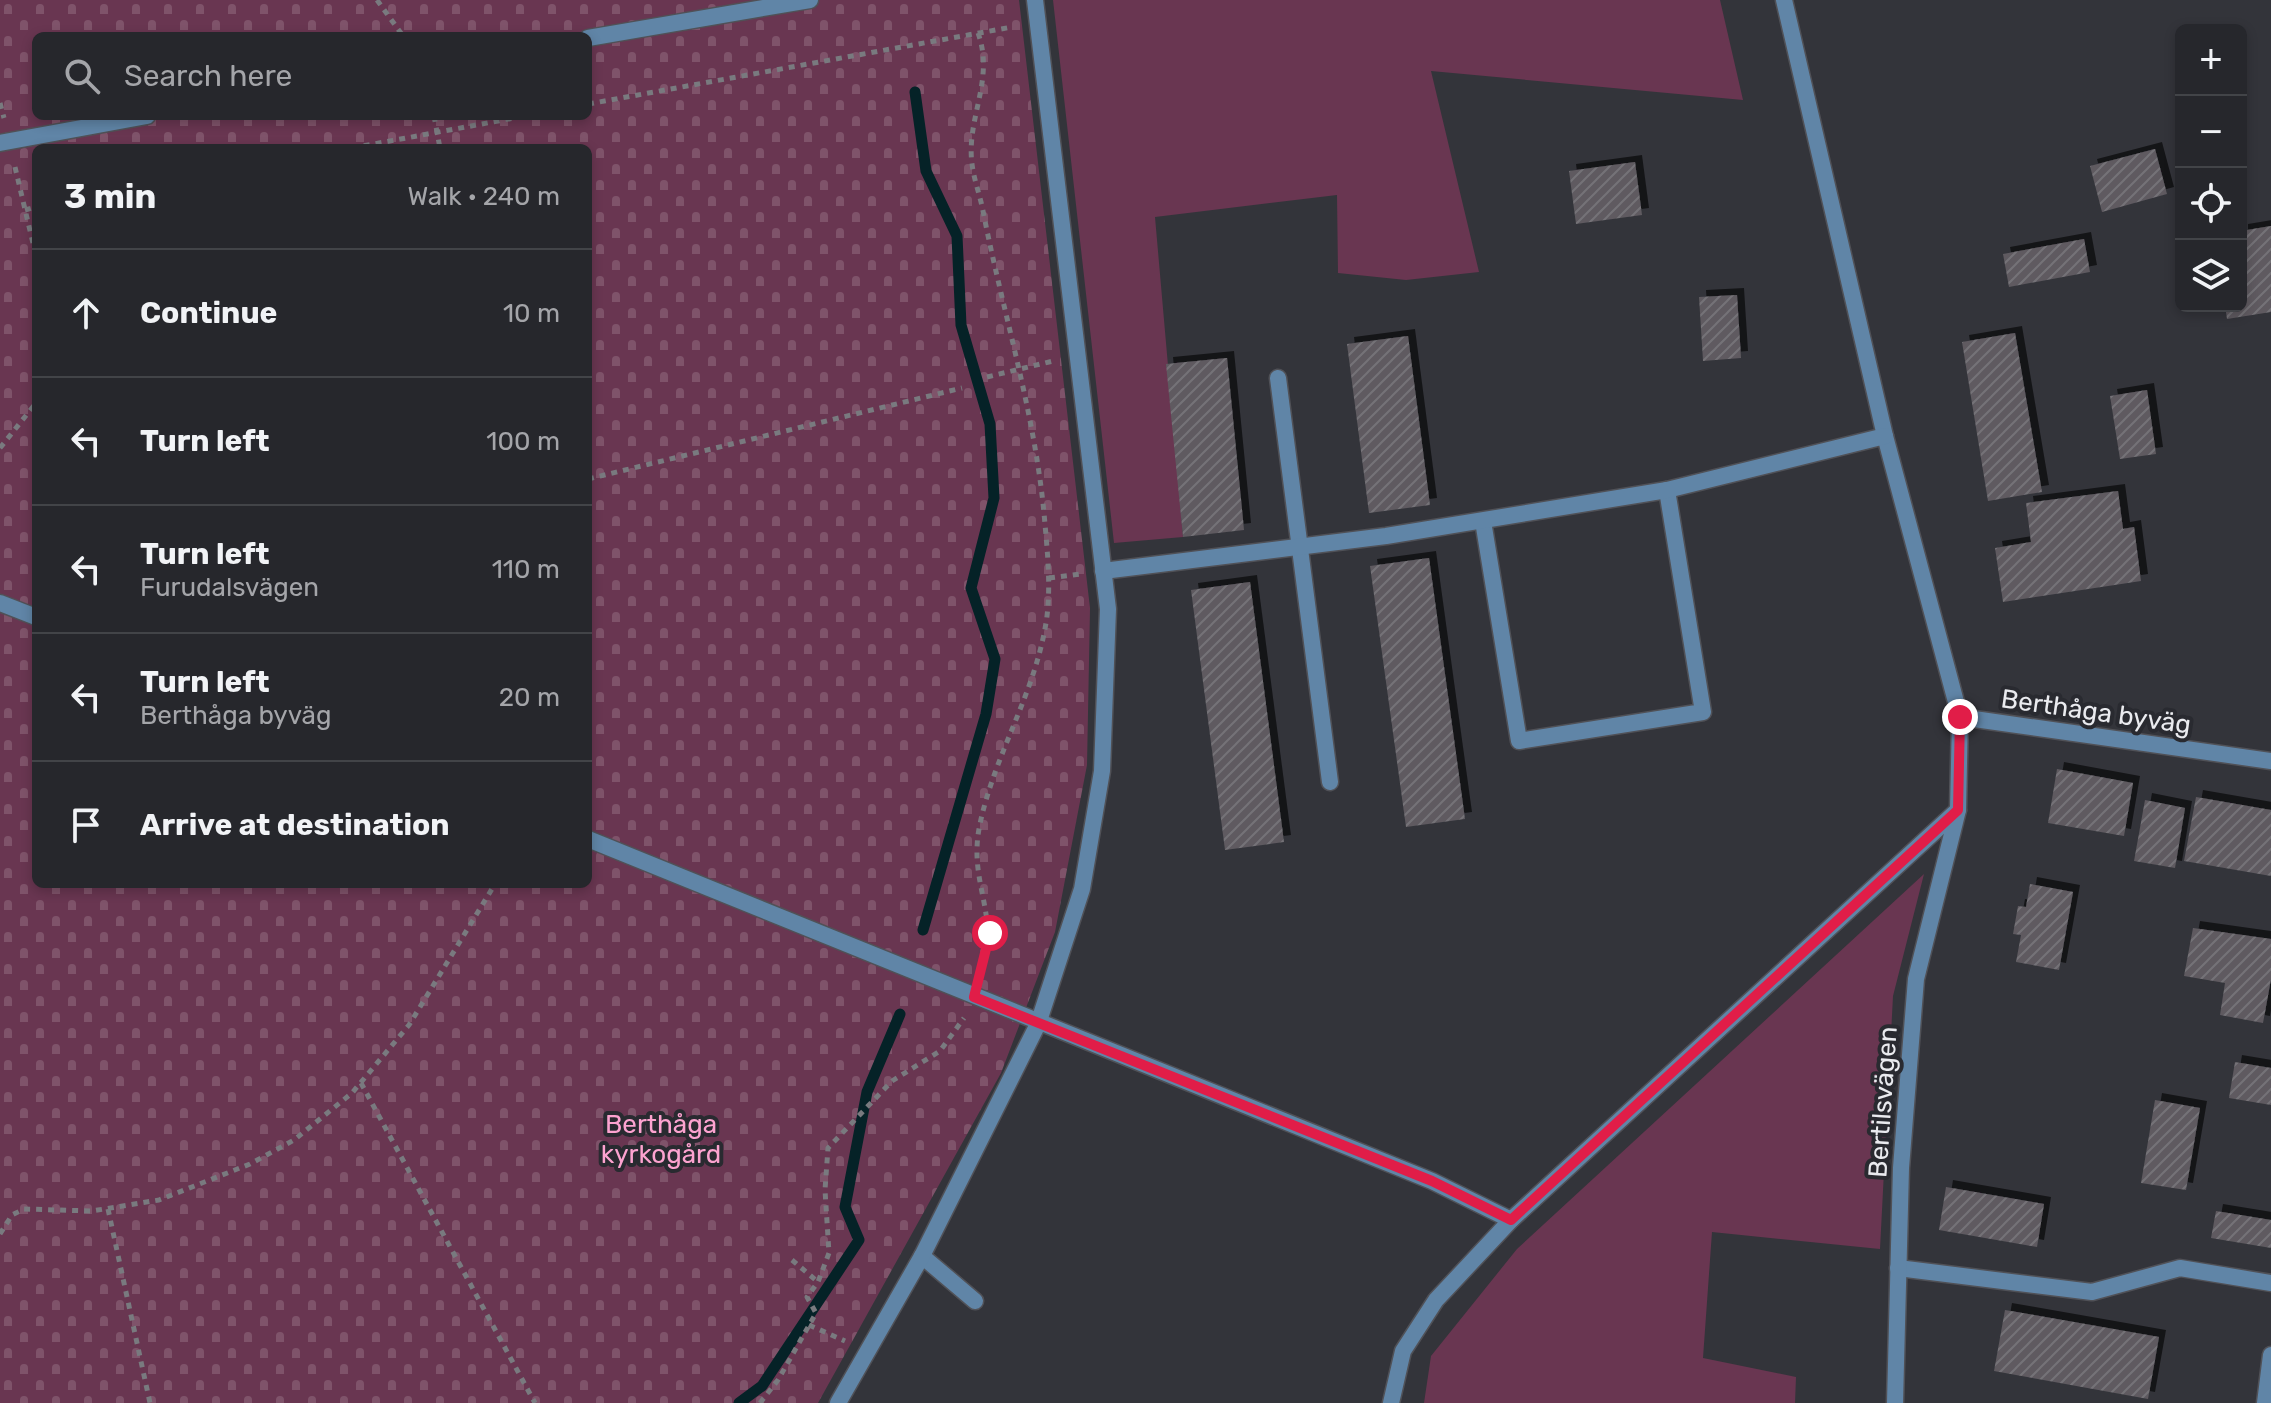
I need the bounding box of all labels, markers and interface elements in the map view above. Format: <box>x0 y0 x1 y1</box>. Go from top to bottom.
map controls <box>2175 24 2247 312</box>
button: + <box>2175 24 2247 96</box>
search box <box>32 32 592 120</box>
icon: search <box>60 54 104 98</box>
text: Search here <box>124 58 292 94</box>
button: − <box>2175 96 2247 168</box>
button: locate <box>2175 168 2247 240</box>
text: 3 min <box>64 176 156 217</box>
text: Walk · 240 m <box>407 181 560 212</box>
button: layers <box>2175 240 2247 312</box>
icon: ahead <box>64 291 108 335</box>
text: Continue <box>140 295 277 331</box>
text: 10 m <box>503 298 560 329</box>
icon: left <box>64 419 108 463</box>
text: Turn left <box>140 423 270 459</box>
text: 100 m <box>486 426 560 457</box>
text: Turn left <box>140 536 270 572</box>
icon: left <box>64 547 108 591</box>
text: 110 m <box>492 554 560 585</box>
text: Furudalsvägen <box>140 572 319 603</box>
text: Turn left <box>140 664 270 700</box>
icon: left <box>64 675 108 719</box>
text: 20 m <box>499 682 560 713</box>
street label: Berthåga byväg <box>1999 683 2193 741</box>
route end <box>1942 699 1978 735</box>
text: Berthåga byväg <box>140 700 331 731</box>
icon: arrive <box>64 803 108 847</box>
text: Arrive at destination <box>140 807 450 843</box>
route start <box>972 915 1008 951</box>
street label: Bertilsvägen <box>1862 1025 1904 1179</box>
park label: Berthåga kyrkogård <box>601 1109 721 1170</box>

